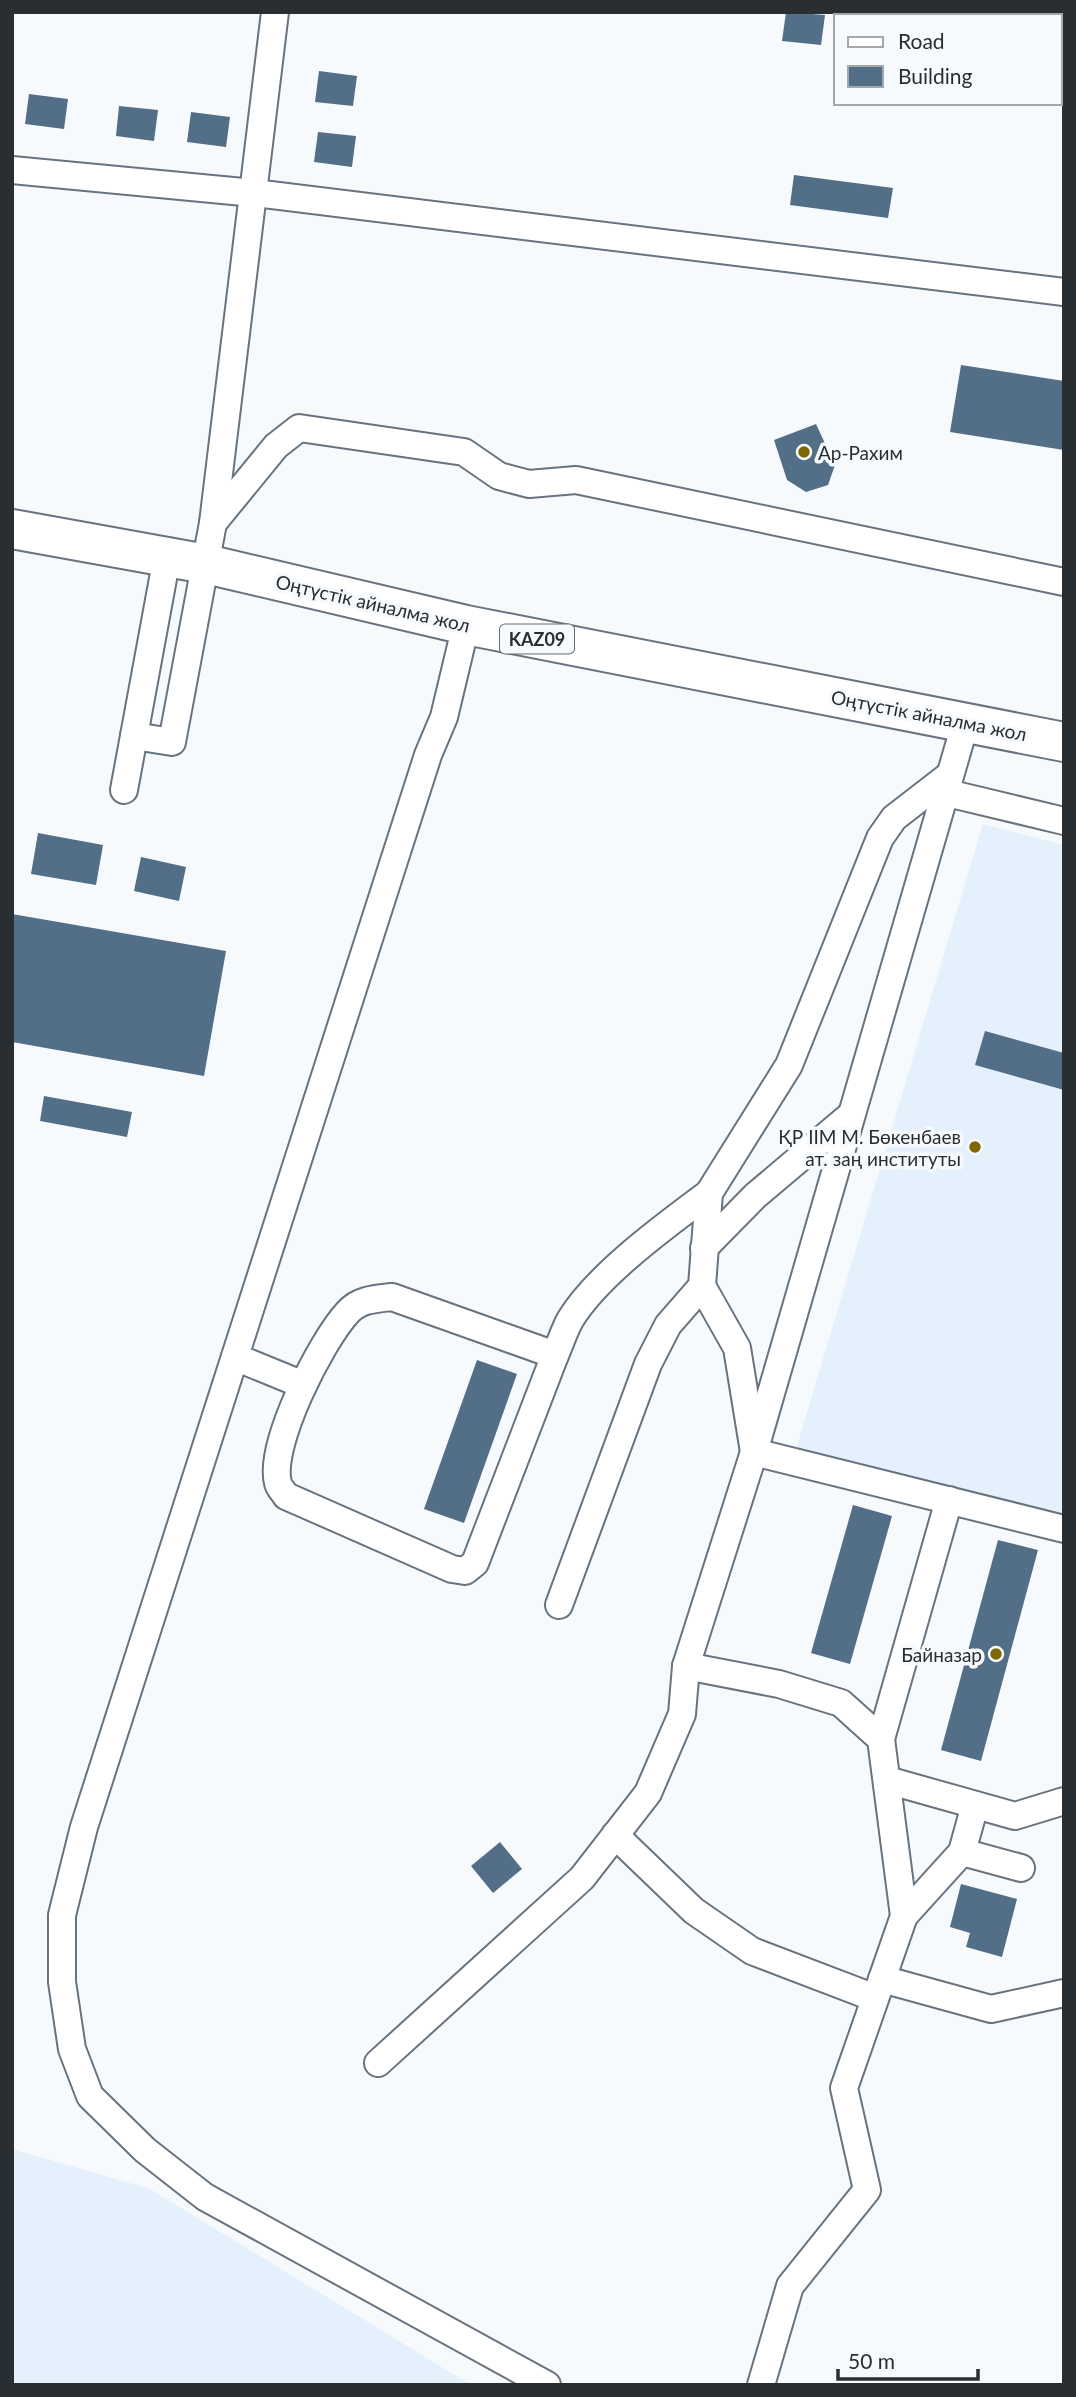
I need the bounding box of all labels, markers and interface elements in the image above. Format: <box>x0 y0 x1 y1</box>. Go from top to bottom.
legend <box>834 14 1062 105</box>
text: Road <box>898 28 945 53</box>
text: Building <box>898 63 973 88</box>
place label: Ар-Рахим <box>818 441 903 464</box>
marker: Ар-Рахим <box>796 444 812 460</box>
street label: Оңтүстік айналма жол <box>274 569 472 637</box>
road number: KAZ09 <box>500 624 574 654</box>
street label: Оңтүстік айналма жол <box>829 685 1029 745</box>
place label: ҚР ІІМ М. Бөкенбаев ат. заң институты <box>778 1125 961 1170</box>
marker: ҚР ІІМ М. Бөкенбаев ат. заң институты <box>967 1139 983 1155</box>
place label: Байназар <box>901 1643 982 1666</box>
marker: Байназар <box>988 1646 1004 1662</box>
scale bar <box>838 2338 978 2382</box>
text: 50 m <box>848 2348 895 2373</box>

